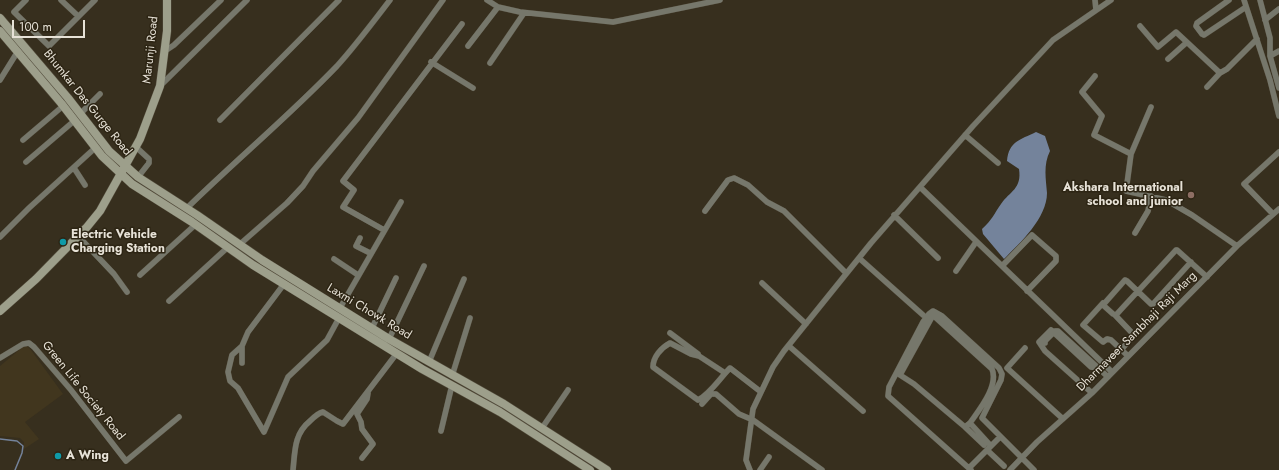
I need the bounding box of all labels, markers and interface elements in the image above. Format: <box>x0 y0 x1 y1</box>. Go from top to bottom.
scale bar <box>14 12 87 38</box>
street label: Marunji Road <box>140 16 162 84</box>
text: 100 m <box>19 18 52 36</box>
street label: Bhumkar Das Gurge Road <box>40 47 134 159</box>
place label: Akshara International school and junior <box>1063 181 1183 209</box>
marker: Akshara International school and junior <box>1186 190 1196 200</box>
place label: Electric Vehicle Charging Station <box>71 228 165 256</box>
marker: Electric Vehicle Charging Station <box>58 237 68 247</box>
street label: Dharmaveer Sambhaji Raji Marg <box>1074 269 1200 395</box>
street label: Laxmi Chowk Road <box>324 281 414 343</box>
street label: Green Life Society Road <box>39 339 127 443</box>
place label: A Wing <box>66 449 109 463</box>
marker: A Wing <box>53 451 63 461</box>

